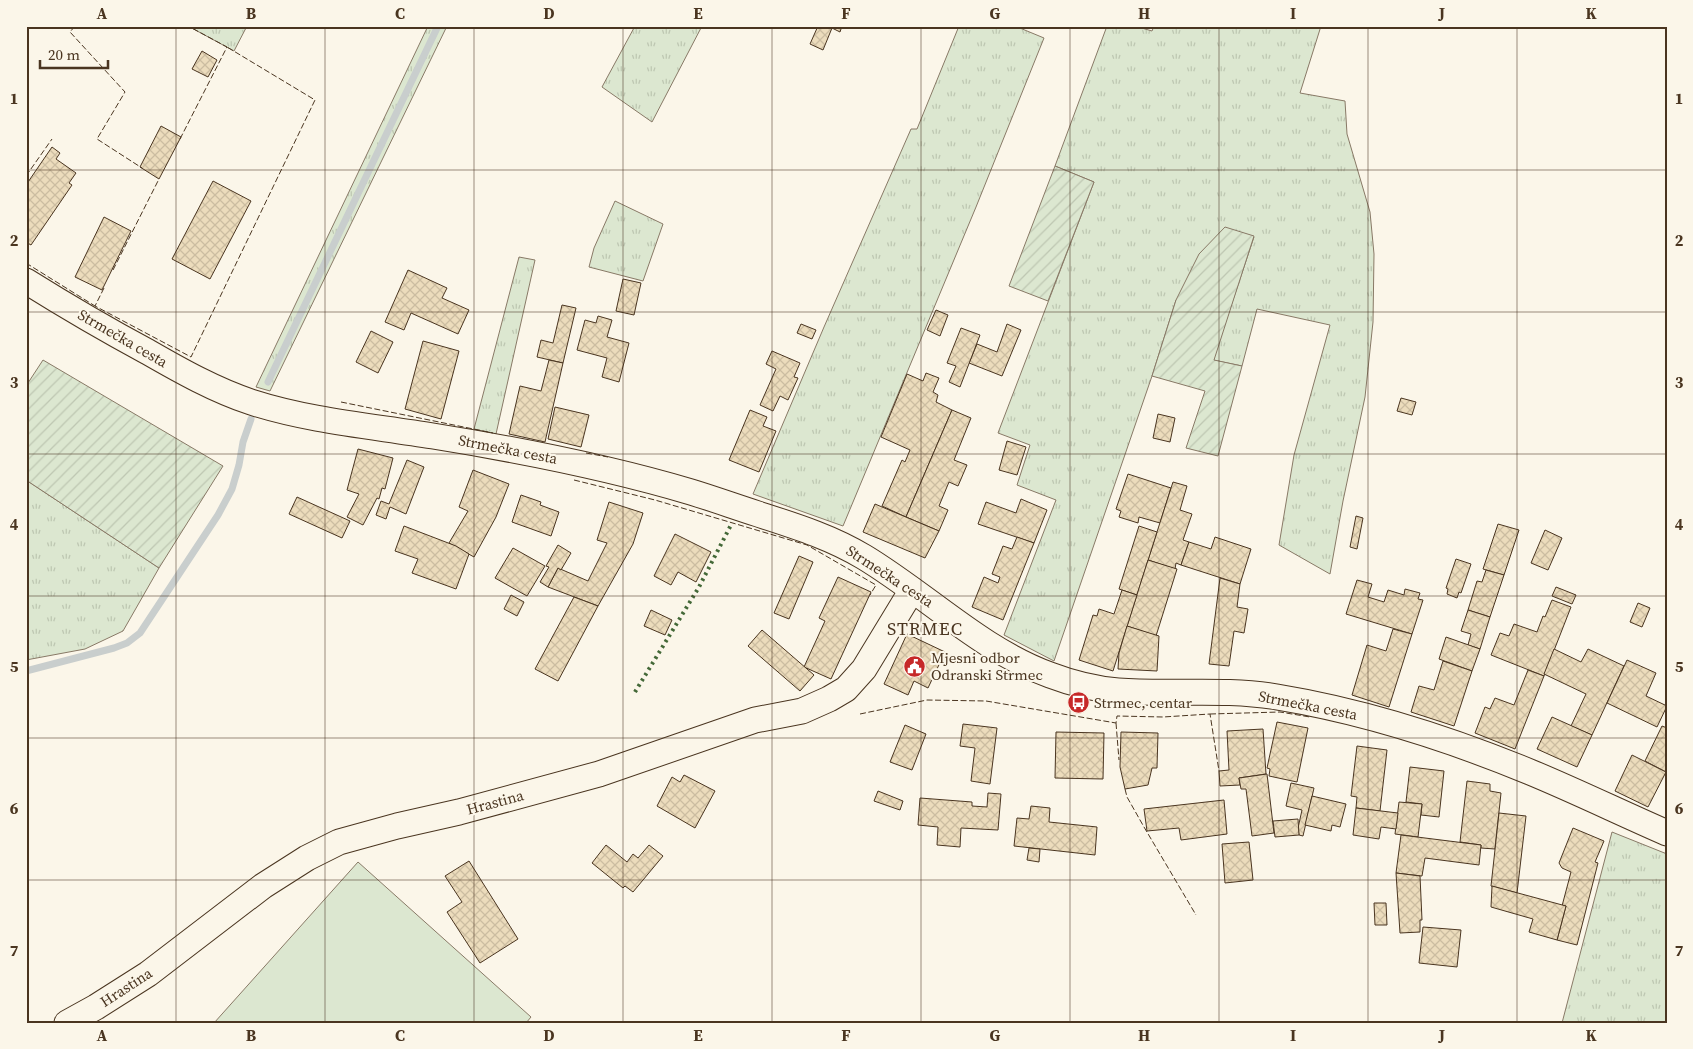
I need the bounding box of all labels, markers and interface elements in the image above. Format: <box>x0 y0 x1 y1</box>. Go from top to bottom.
text: A <box>97 2 108 24</box>
text: B <box>246 2 257 24</box>
text: C <box>395 2 405 24</box>
text: D <box>543 2 555 24</box>
text: E <box>693 2 703 24</box>
text: F <box>841 2 851 24</box>
text: G <box>990 2 1001 24</box>
text: H <box>1138 2 1150 24</box>
text: I <box>1290 2 1296 24</box>
text: J <box>1438 2 1445 24</box>
text: K <box>1585 2 1597 24</box>
scale bar <box>40 38 108 70</box>
text: 20 m <box>48 44 80 65</box>
text: 1 <box>10 87 18 109</box>
text: 1 <box>1675 87 1683 109</box>
text: 2 <box>10 229 19 251</box>
text: 2 <box>1675 229 1684 251</box>
street label: Strmečka cesta <box>74 304 172 372</box>
text: 3 <box>10 371 19 393</box>
text: 3 <box>1675 371 1684 393</box>
street label: Strmečka cesta <box>457 429 560 469</box>
text: 4 <box>10 513 19 535</box>
text: 4 <box>1675 513 1684 535</box>
street label: Strmečka cesta <box>842 540 938 612</box>
district label: STRMEC <box>887 616 963 641</box>
place label: Mjesni odbor Odranski Strmec <box>931 647 1043 685</box>
public building icon: Mjesni odbor Odranski Strmec <box>903 654 927 678</box>
text: 5 <box>10 655 19 677</box>
text: 5 <box>1675 655 1684 677</box>
street label: Strmečka cesta <box>1257 685 1360 725</box>
bus stop icon: Strmec, centar <box>1066 690 1090 714</box>
place label: Strmec, centar <box>1094 692 1193 713</box>
street label: Hrastina <box>464 784 526 820</box>
text: 6 <box>10 797 19 819</box>
text: 6 <box>1675 797 1684 819</box>
text: 7 <box>10 939 19 961</box>
text: 7 <box>1675 939 1684 961</box>
street label: Hrastina <box>96 962 156 1012</box>
text: A <box>97 1024 108 1046</box>
text: B <box>246 1024 257 1046</box>
text: C <box>395 1024 405 1046</box>
text: D <box>543 1024 555 1046</box>
text: E <box>693 1024 703 1046</box>
text: F <box>841 1024 851 1046</box>
text: G <box>990 1024 1001 1046</box>
text: H <box>1138 1024 1150 1046</box>
text: I <box>1290 1024 1296 1046</box>
text: J <box>1438 1024 1445 1046</box>
text: K <box>1585 1024 1597 1046</box>

